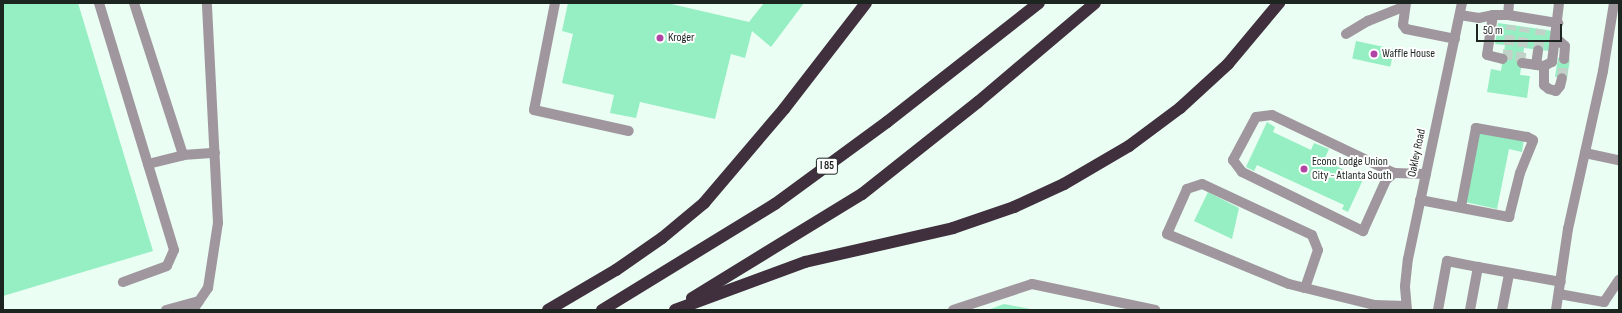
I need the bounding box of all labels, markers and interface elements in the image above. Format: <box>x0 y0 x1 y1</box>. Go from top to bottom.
scale bar <box>1478 16 1564 42</box>
text: 50 m <box>1483 23 1503 38</box>
place label: Kroger <box>668 31 695 45</box>
marker: Kroger <box>655 33 665 43</box>
place label: Waffle House <box>1382 47 1435 61</box>
marker: Waffle House <box>1369 49 1379 59</box>
street label: Oakley Road <box>1405 128 1429 178</box>
place label: Econo Lodge Union City - Atlanta South <box>1312 155 1392 183</box>
road number: I 85 <box>815 157 839 175</box>
marker: Econo Lodge Union City - Atlanta South <box>1299 164 1309 174</box>

